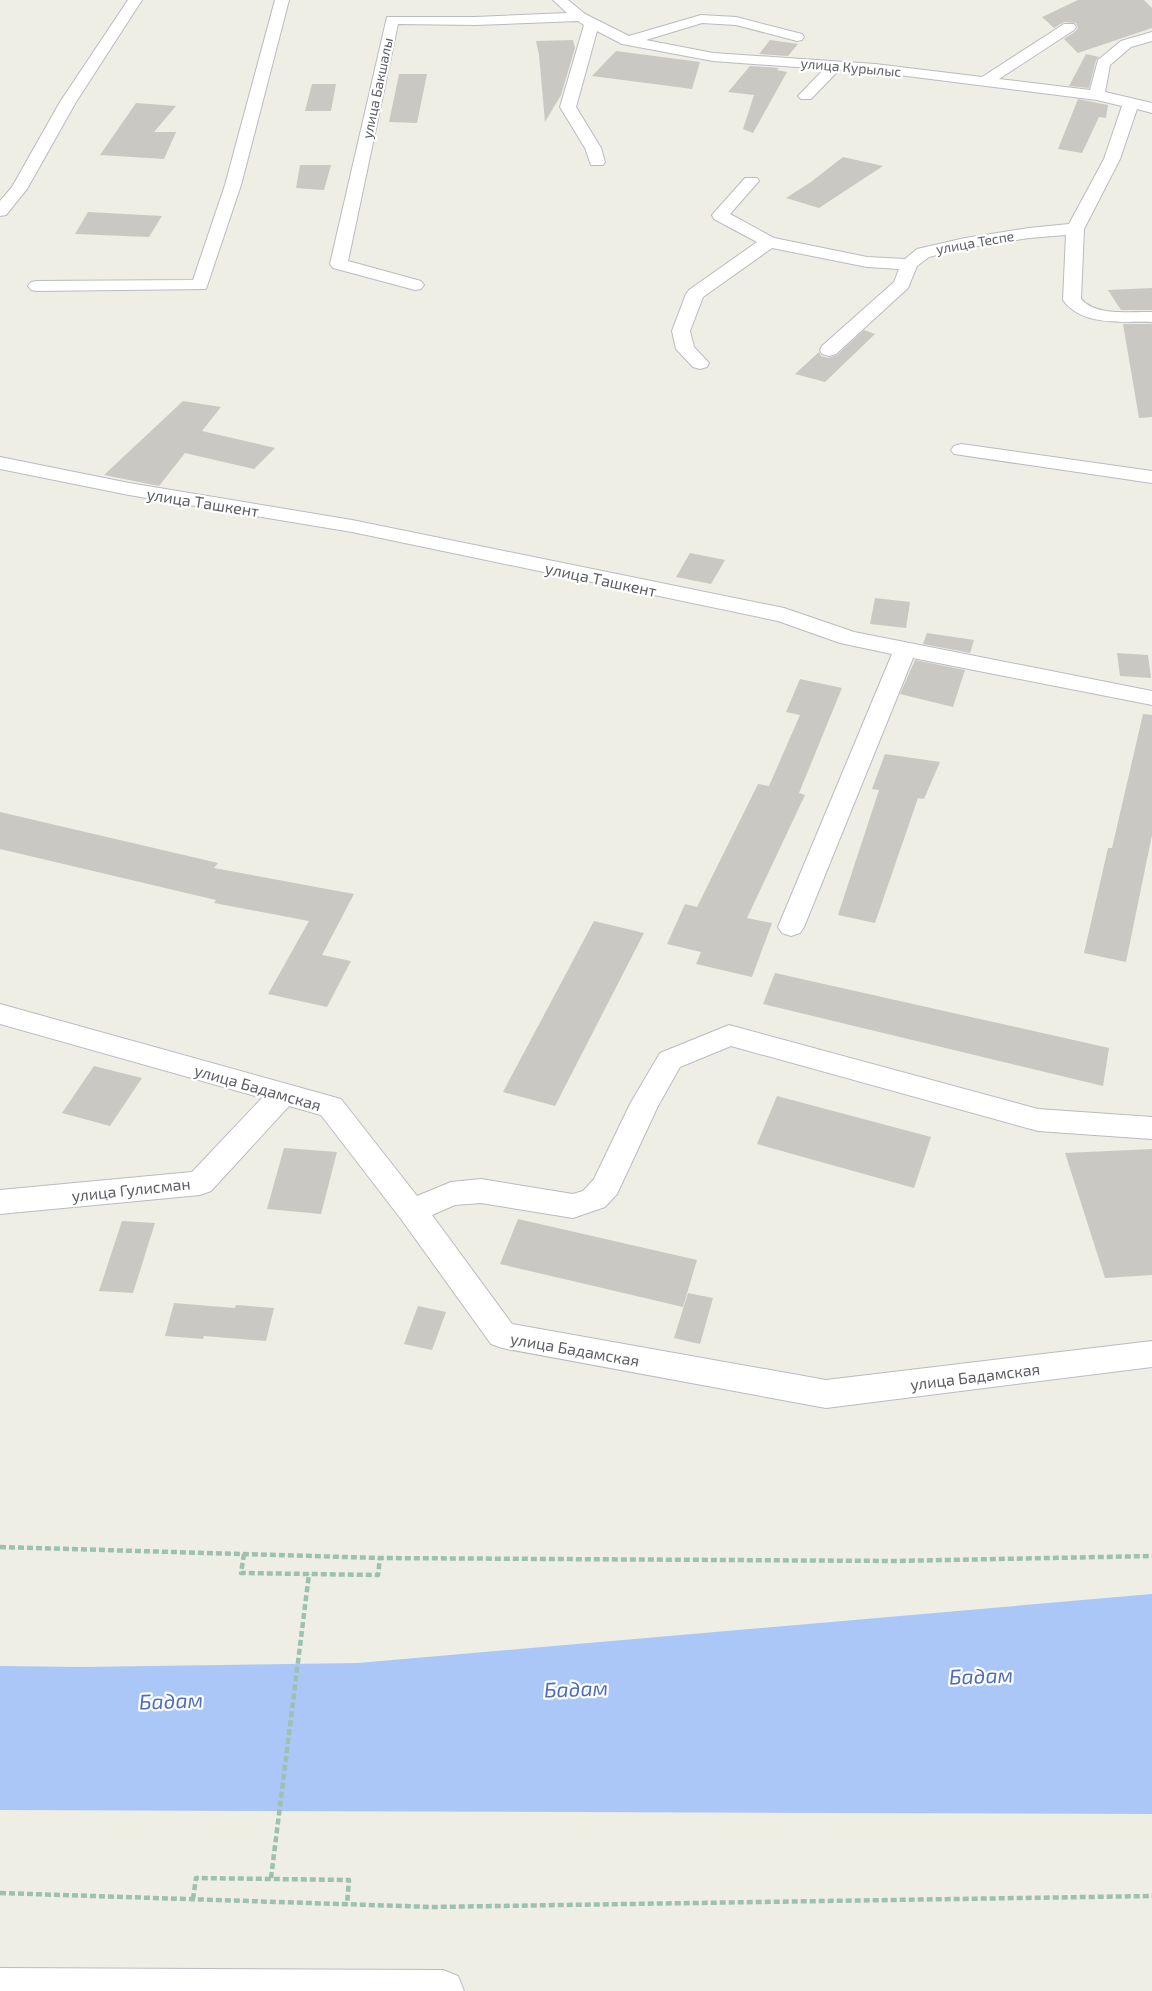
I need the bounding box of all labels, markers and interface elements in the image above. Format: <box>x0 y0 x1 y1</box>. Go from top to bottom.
street label: улица Бакшалы <box>358 36 396 140</box>
street label: улица Курылыс <box>800 54 902 80</box>
street label: улица Теспе <box>935 227 1015 257</box>
street label: улица Ташкент <box>145 484 261 521</box>
street label: улица Ташкент <box>543 558 659 601</box>
street label: улица Бадамская <box>192 1060 323 1115</box>
street label: улица Гулисман <box>71 1173 192 1206</box>
street label: улица Бадамская <box>509 1328 641 1371</box>
street label: улица Бадамская <box>909 1359 1041 1394</box>
water label: Бадам <box>948 1661 1014 1689</box>
water label: Бадам <box>543 1674 609 1702</box>
water label: Бадам <box>138 1686 204 1714</box>

